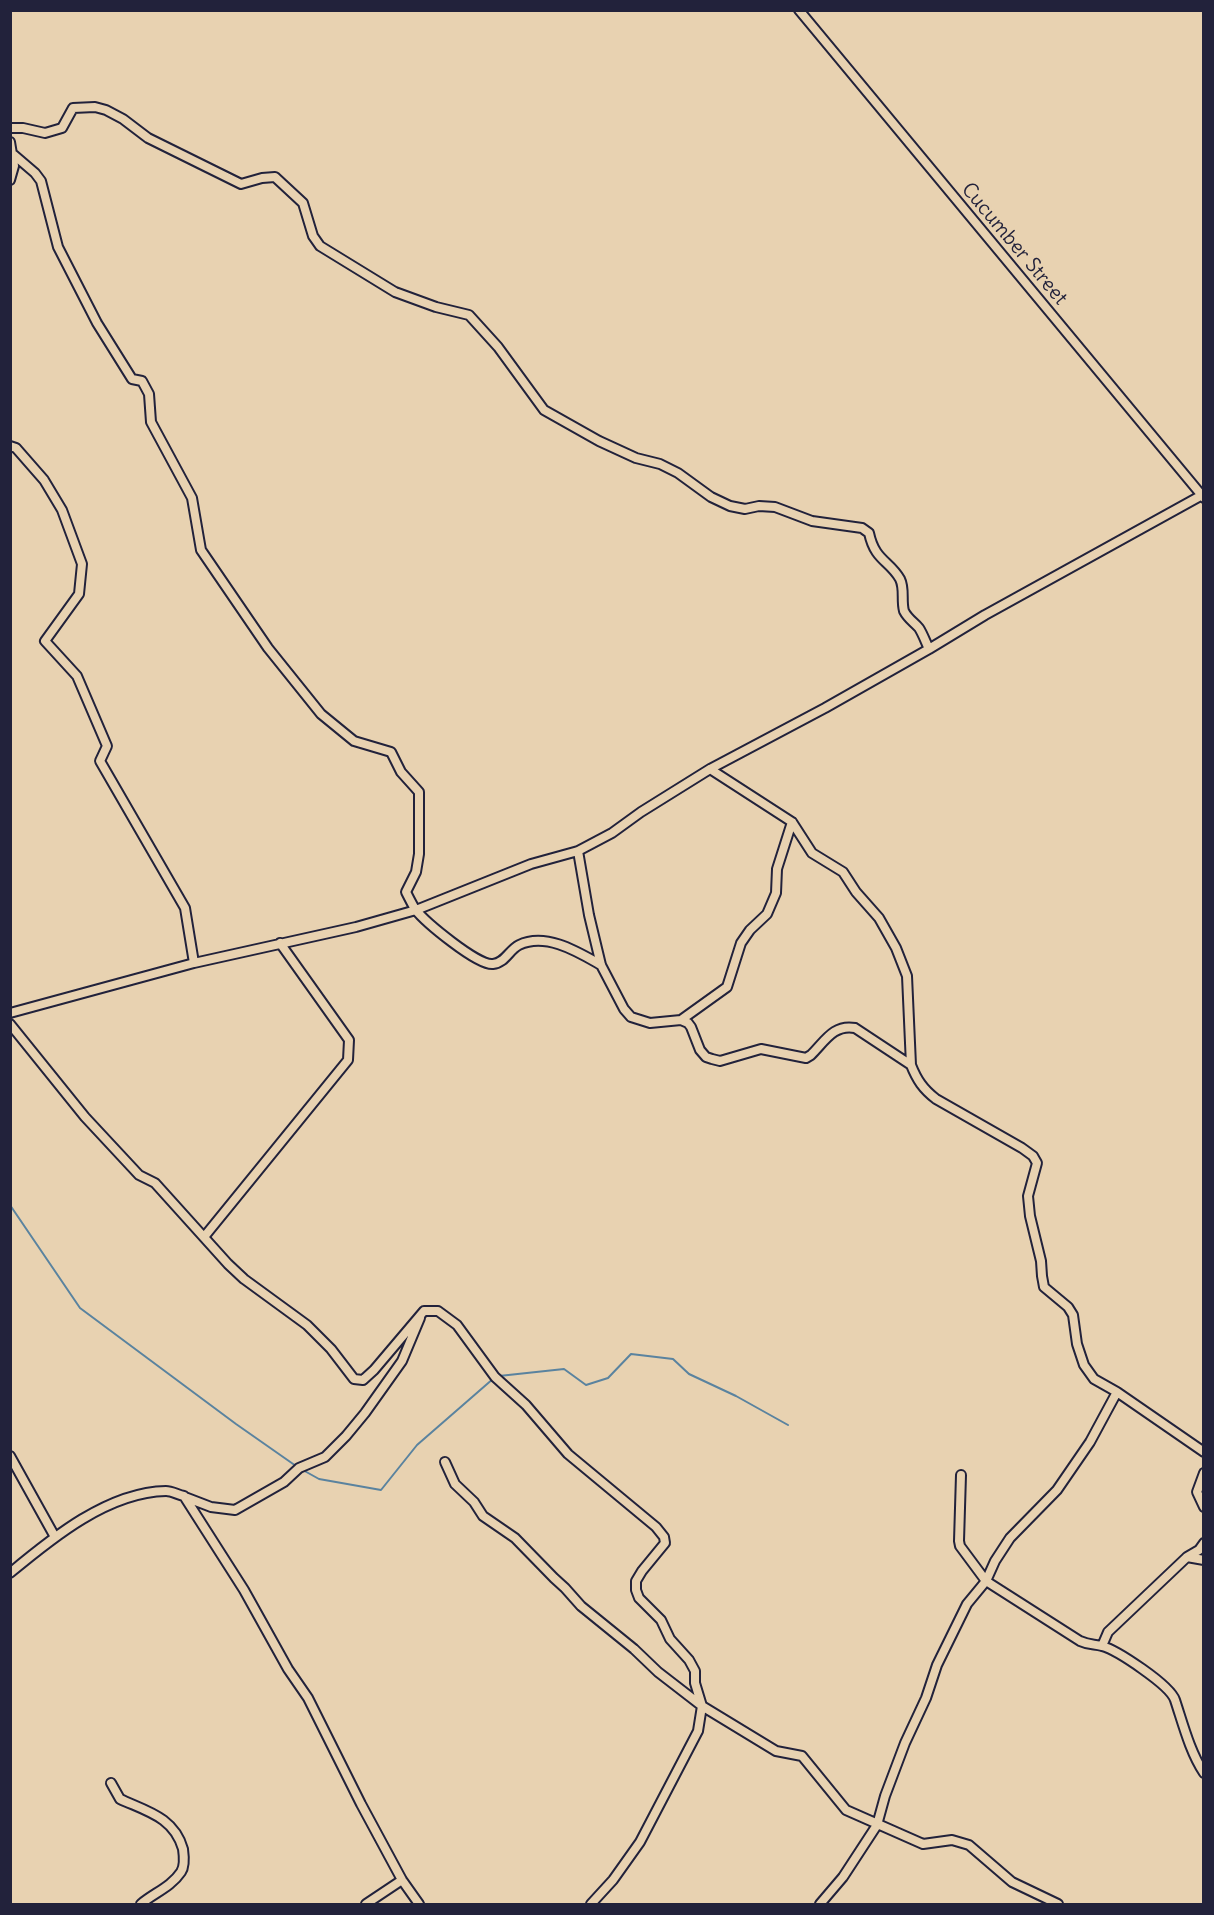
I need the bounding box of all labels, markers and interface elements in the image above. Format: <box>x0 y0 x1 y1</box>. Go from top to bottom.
street label: Cucumber Street <box>956 178 1072 310</box>

